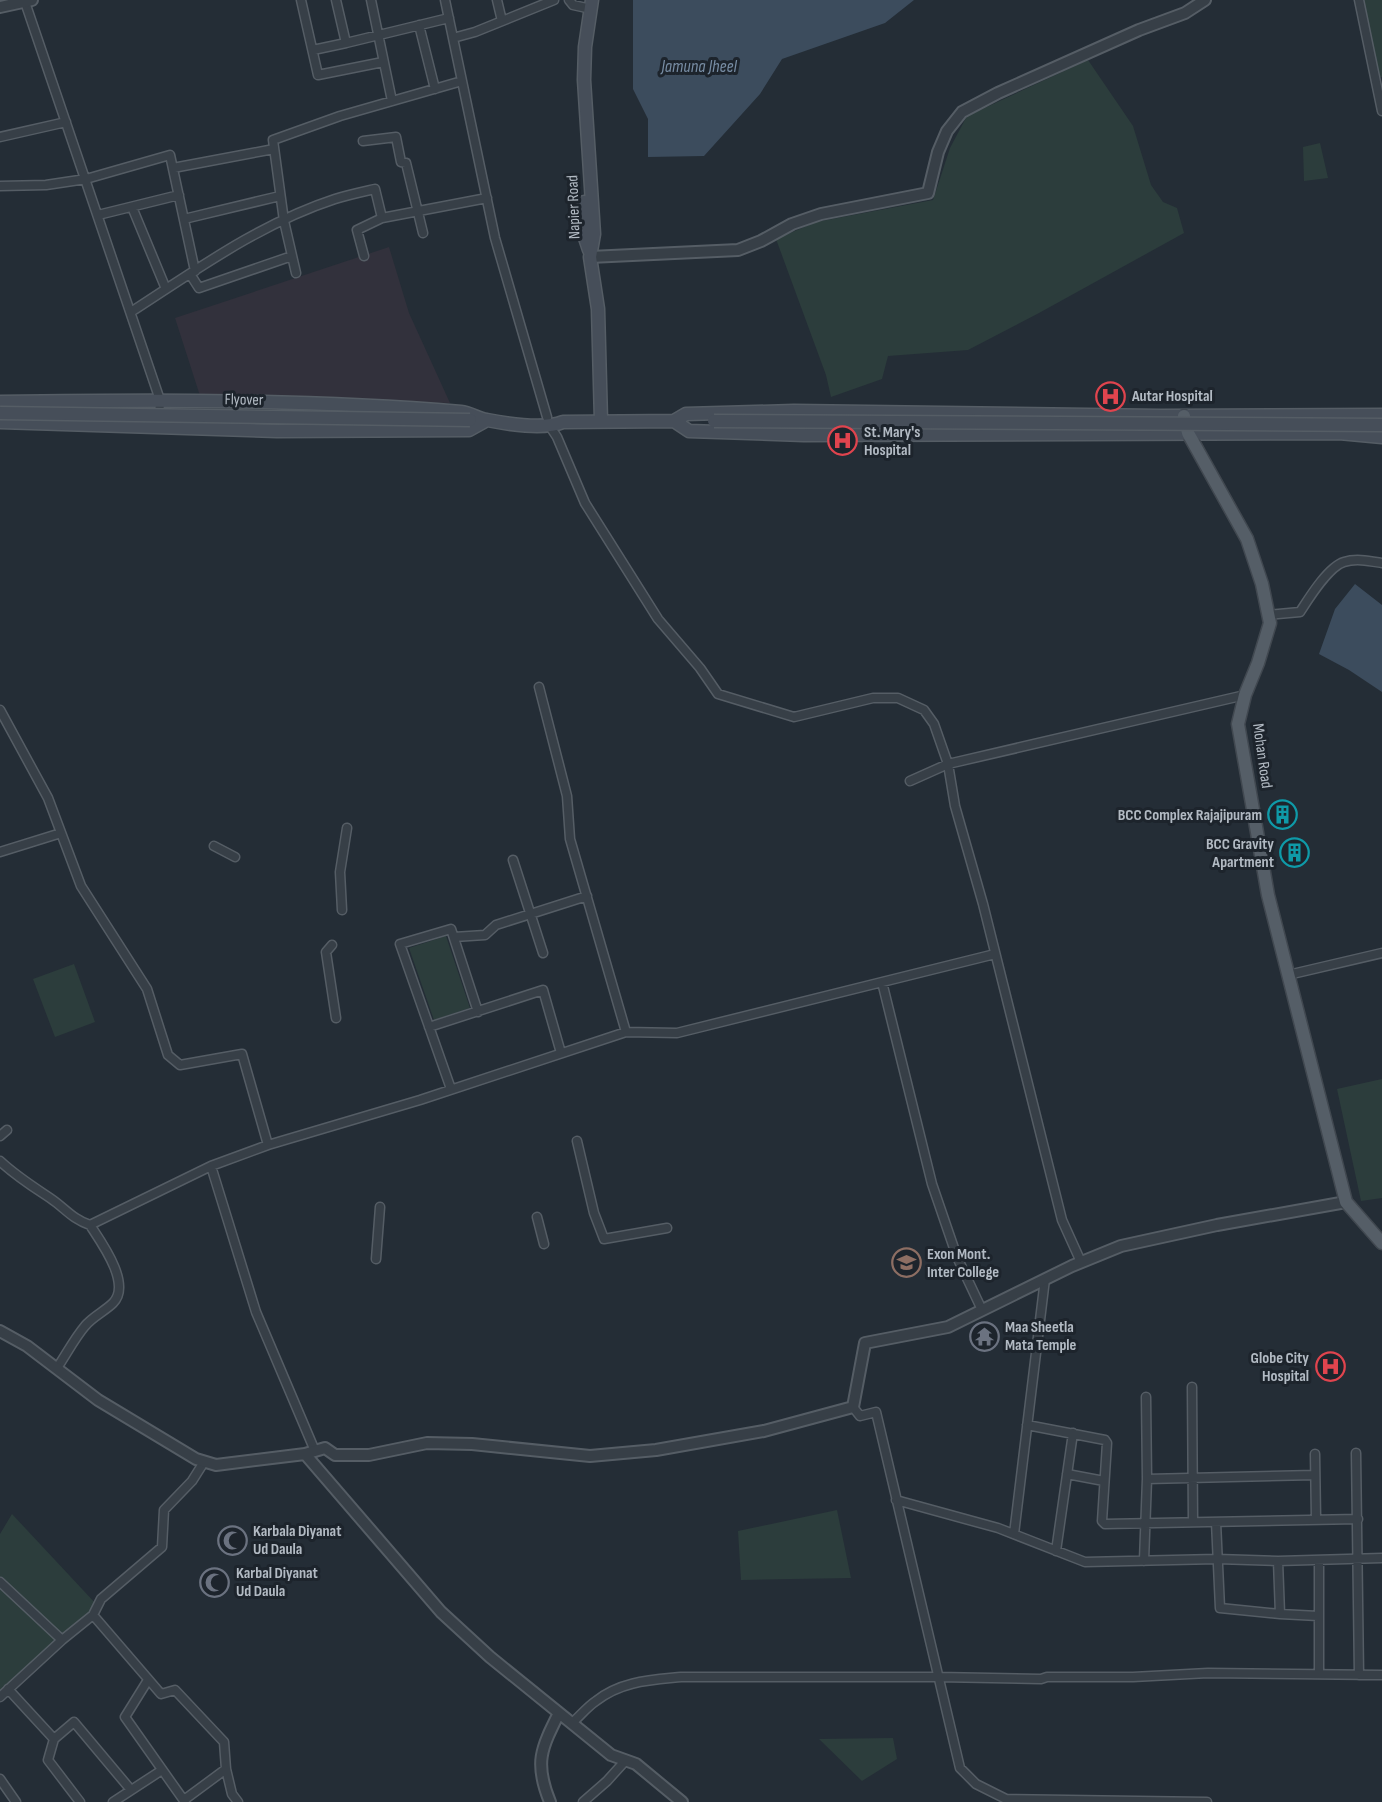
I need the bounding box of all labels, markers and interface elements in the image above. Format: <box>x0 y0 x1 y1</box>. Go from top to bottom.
water label: Jamuna Jheel <box>660 56 738 77</box>
street label: Napier Road <box>563 175 585 239</box>
hospital icon: Autar Hospital <box>1095 380 1127 412</box>
place label: Autar Hospital <box>1131 387 1213 406</box>
street label: Flyover <box>224 390 264 410</box>
place label: St. Mary's Hospital <box>864 423 920 460</box>
hospital icon: St. Mary's Hospital <box>827 425 859 457</box>
street label: Mohan Road <box>1248 722 1276 790</box>
building icon: BCC Complex Rajajipuram <box>1267 799 1299 831</box>
place label: BCC Complex Rajajipuram <box>1118 806 1262 825</box>
place label: BCC Gravity Apartment <box>1206 835 1274 872</box>
building icon: BCC Gravity Apartment <box>1279 837 1311 869</box>
place label: Exon Mont. Inter College <box>927 1245 999 1282</box>
school or university icon: Exon Mont. Inter College <box>890 1247 922 1279</box>
place label: Maa Sheetla Mata Temple <box>1005 1318 1077 1355</box>
temple icon: Maa Sheetla Mata Temple <box>968 1320 1000 1352</box>
place label: Globe City Hospital <box>1251 1349 1309 1386</box>
hospital icon: Globe City Hospital <box>1314 1351 1346 1383</box>
place label: Karbala Diyanat Ud Daula <box>253 1522 341 1559</box>
mosque icon: Karbala Diyanat Ud Daula <box>216 1524 248 1556</box>
place label: Karbal Diyanat Ud Daula <box>236 1564 318 1601</box>
mosque icon: Karbal Diyanat Ud Daula <box>199 1566 231 1598</box>

